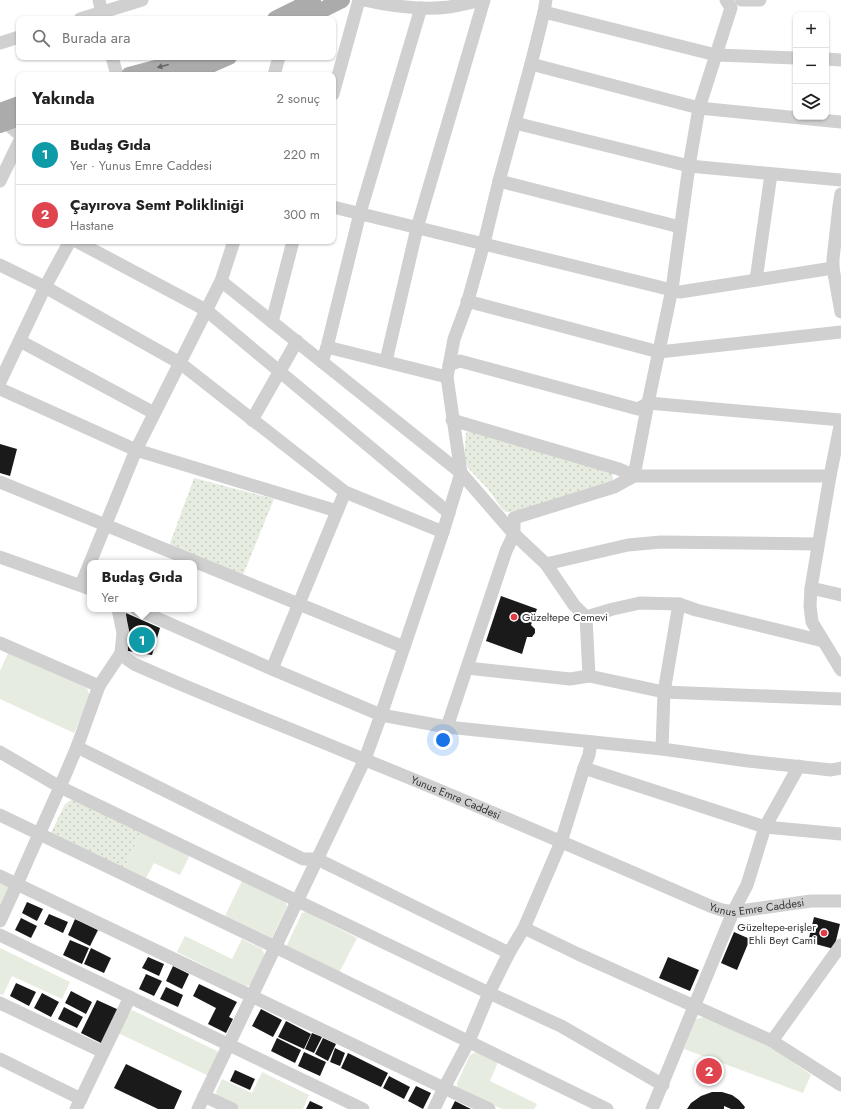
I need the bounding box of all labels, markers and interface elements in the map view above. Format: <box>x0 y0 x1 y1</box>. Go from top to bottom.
map controls <box>793 12 829 120</box>
button: + <box>793 12 829 48</box>
search box <box>16 16 336 60</box>
icon: search <box>30 27 52 49</box>
text: Burada ara <box>62 27 130 49</box>
button: − <box>793 48 829 84</box>
one-way arrow <box>157 63 169 69</box>
button: layers <box>793 84 829 120</box>
text: Yakında <box>32 86 95 110</box>
text: 2 sonuç <box>277 89 320 108</box>
text: Budaş Gıda <box>70 134 151 156</box>
text: 1 <box>42 145 48 164</box>
text: 220 m <box>283 145 320 164</box>
text: Yer · Yunus Emre Caddesi <box>70 156 212 175</box>
text: Çayırova Semt Polikliniği <box>70 194 244 216</box>
text: 2 <box>41 205 49 224</box>
text: 300 m <box>283 205 320 224</box>
text: Hastane <box>70 216 114 235</box>
popup <box>87 560 197 612</box>
text: Budaş Gıda <box>102 566 182 588</box>
text: Yer <box>102 588 119 607</box>
place label: Güzeltepe Cemevi <box>522 609 608 625</box>
marker: Güzeltepe Cemevi <box>509 612 519 622</box>
pin: 1 <box>129 625 155 655</box>
your location <box>433 730 453 750</box>
street label: Yunus Emre Caddesi <box>408 771 503 823</box>
street label: Yunus Emre Caddesi <box>707 894 805 920</box>
place label: Güzeltepe-erişler Ehli Beyt Cami <box>737 919 816 948</box>
marker: Güzeltepe-erişler Ehli Beyt Cami <box>819 928 829 938</box>
pin: 2 <box>696 1056 722 1086</box>

